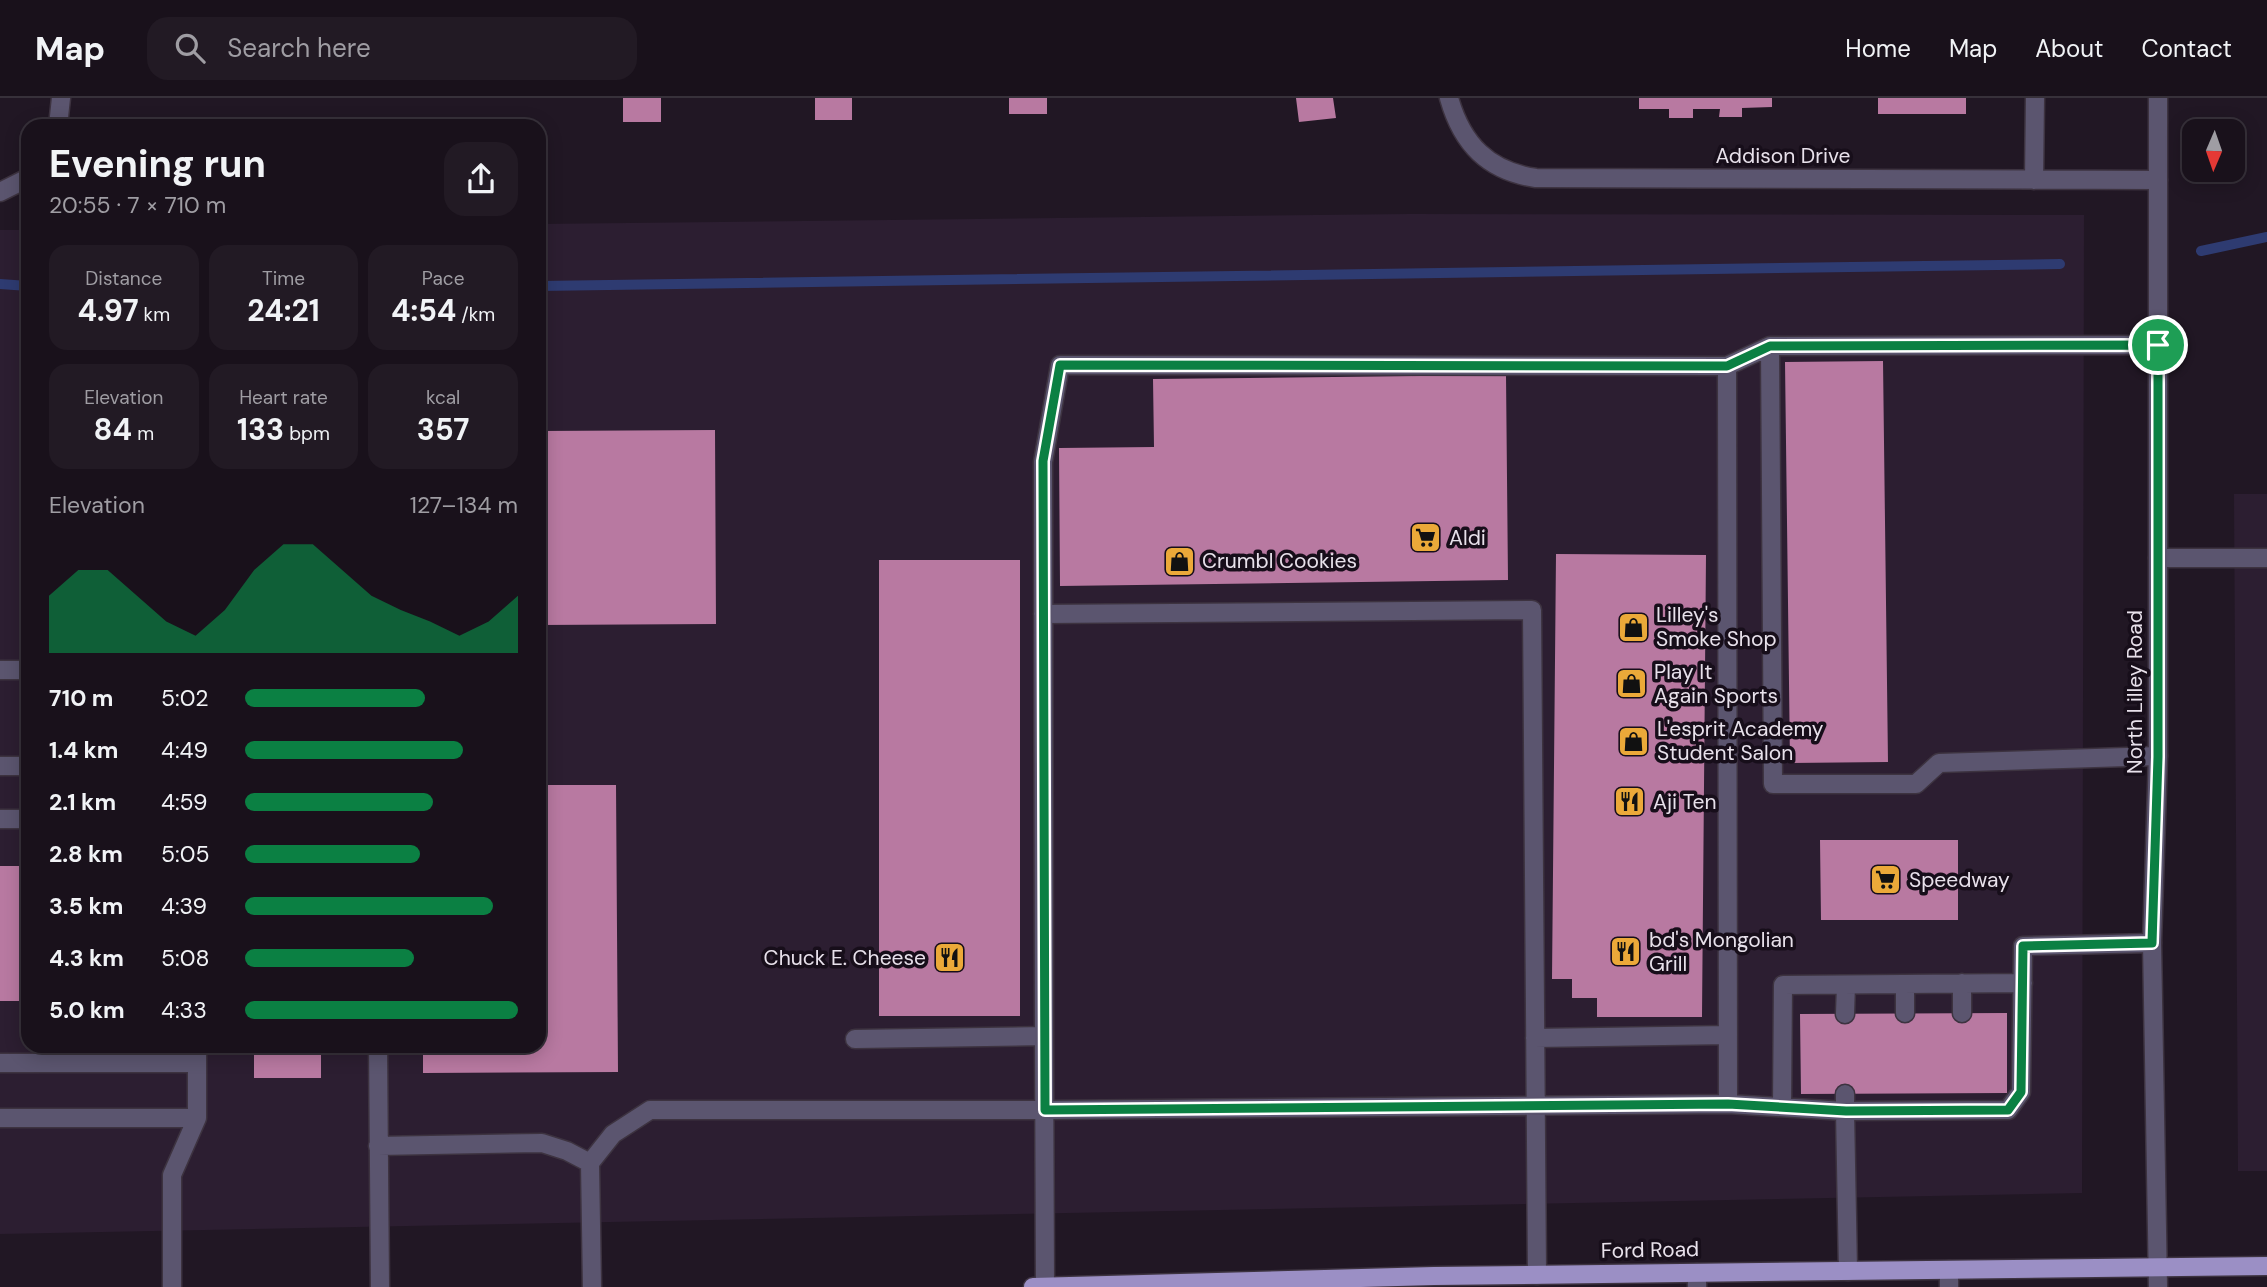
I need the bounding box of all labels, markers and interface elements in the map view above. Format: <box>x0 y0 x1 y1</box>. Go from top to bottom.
search box <box>147 17 637 80</box>
text: Map <box>35 27 105 70</box>
icon: search <box>171 29 209 67</box>
text: Search here <box>227 31 371 65</box>
text: Home <box>1845 33 1911 64</box>
text: Map <box>1949 33 1997 64</box>
text: About <box>2035 33 2104 64</box>
text: Contact <box>2142 33 2232 64</box>
north arrow <box>2182 119 2245 182</box>
map controls <box>2182 119 2245 182</box>
text: Evening run <box>49 139 266 189</box>
button: share <box>444 142 518 216</box>
street label: Addison Drive <box>1715 142 1851 170</box>
text: 20:55 · 7 × 710 m <box>49 190 226 220</box>
text: Distance <box>85 266 162 291</box>
text: Time <box>262 266 305 291</box>
text: Pace <box>422 266 464 291</box>
text: 4.97 <box>78 291 139 330</box>
text: 24:21 <box>247 291 320 330</box>
text: 4:54 <box>391 291 456 330</box>
text: km <box>139 302 170 327</box>
text: /km <box>456 302 495 327</box>
pin <box>2128 315 2188 375</box>
icon: arrive <box>2139 326 2177 364</box>
text: Elevation <box>84 385 163 410</box>
text: Heart rate <box>239 385 328 410</box>
text: kcal <box>426 385 460 410</box>
text: 84 <box>94 410 132 449</box>
text: 133 <box>237 410 284 449</box>
text: 357 <box>417 410 469 449</box>
text: m <box>132 421 154 446</box>
text: bpm <box>284 421 330 446</box>
text: Elevation <box>49 490 145 520</box>
text: 127–134 m <box>410 490 518 520</box>
supermarket icon: Aldi <box>1409 521 1443 555</box>
place label: Aldi <box>1449 524 1486 552</box>
shop icon: Crumbl Cookies <box>1162 544 1196 578</box>
place label: Crumbl Cookies <box>1202 547 1357 575</box>
place label: Lilley's Smoke Shop <box>1656 601 1777 653</box>
shop icon: Lilley's Smoke Shop <box>1616 610 1650 644</box>
street label: North Lilley Road <box>2121 610 2149 774</box>
place label: Play It Again Sports <box>1654 658 1778 710</box>
shop icon: Play It Again Sports <box>1614 667 1648 701</box>
text: 710 m <box>49 683 113 713</box>
text: 5:02 <box>161 683 208 713</box>
place label: L'esprit Academy Student Salon <box>1657 715 1824 767</box>
shop icon: L'esprit Academy Student Salon <box>1617 724 1651 758</box>
text: 1.4 km <box>49 735 118 765</box>
text: 4:49 <box>161 735 208 765</box>
restaurant icon: Aji Ten <box>1613 785 1647 819</box>
text: 2.1 km <box>49 787 116 817</box>
text: 4:59 <box>161 787 207 817</box>
place label: Aji Ten <box>1653 788 1717 816</box>
text: 2.8 km <box>49 839 123 869</box>
text: 5:05 <box>161 839 209 869</box>
supermarket icon: Speedway <box>1869 863 1903 897</box>
place label: Speedway <box>1909 866 2010 894</box>
text: 3.5 km <box>49 891 123 921</box>
text: 4:39 <box>161 891 207 921</box>
place label: bd's Mongolian Grill <box>1649 926 1794 978</box>
restaurant icon: bd's Mongolian Grill <box>1609 935 1643 969</box>
restaurant icon: Chuck E. Cheese <box>932 941 966 975</box>
text: 4.3 km <box>49 943 124 973</box>
text: 5:08 <box>161 943 209 973</box>
place label: Chuck E. Cheese <box>764 944 926 972</box>
text: 5.0 km <box>49 995 125 1025</box>
text: 4:33 <box>161 995 207 1025</box>
street label: Ford Road <box>1601 1235 1699 1265</box>

